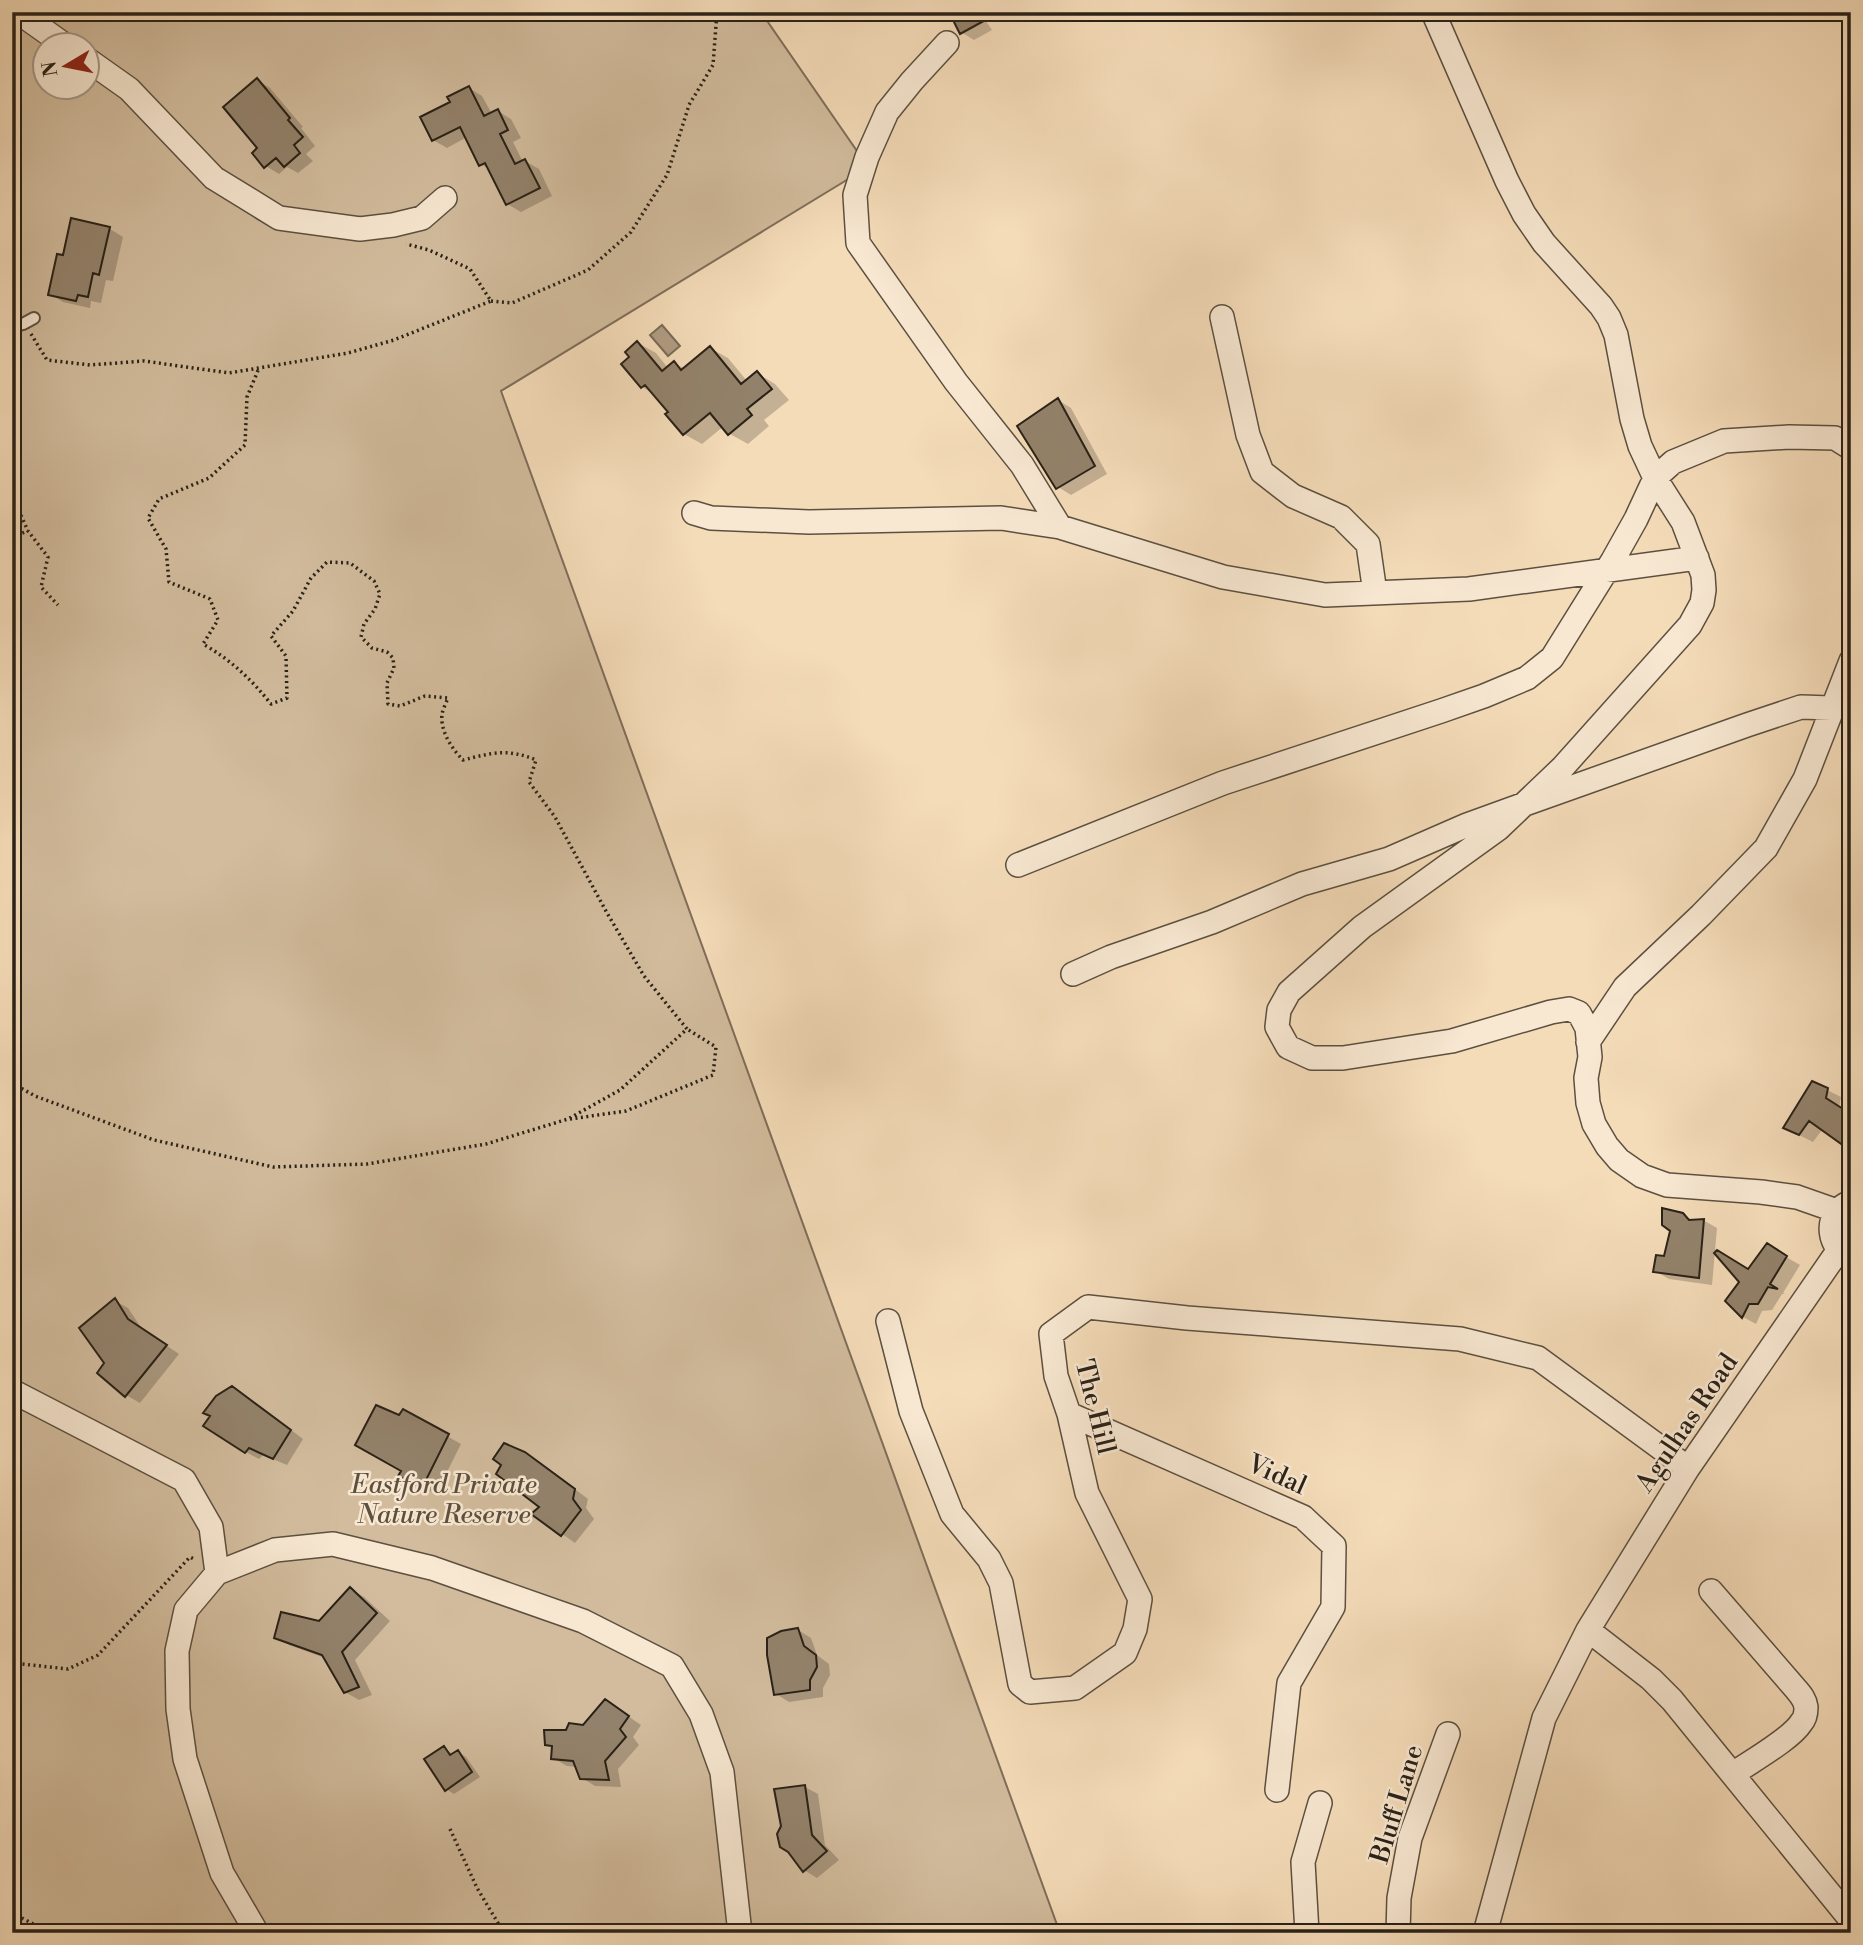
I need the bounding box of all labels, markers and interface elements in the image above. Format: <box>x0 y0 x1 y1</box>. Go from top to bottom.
north arrow <box>32 32 102 102</box>
text: N <box>37 59 63 78</box>
street label: Agulhas Road <box>1628 1347 1745 1499</box>
street label: The Hill <box>1068 1356 1122 1458</box>
street label: Vidal <box>1242 1448 1312 1502</box>
park label: Eastford Private Nature Reserve <box>350 1469 537 1531</box>
street label: Bluff Lane <box>1364 1741 1430 1868</box>

